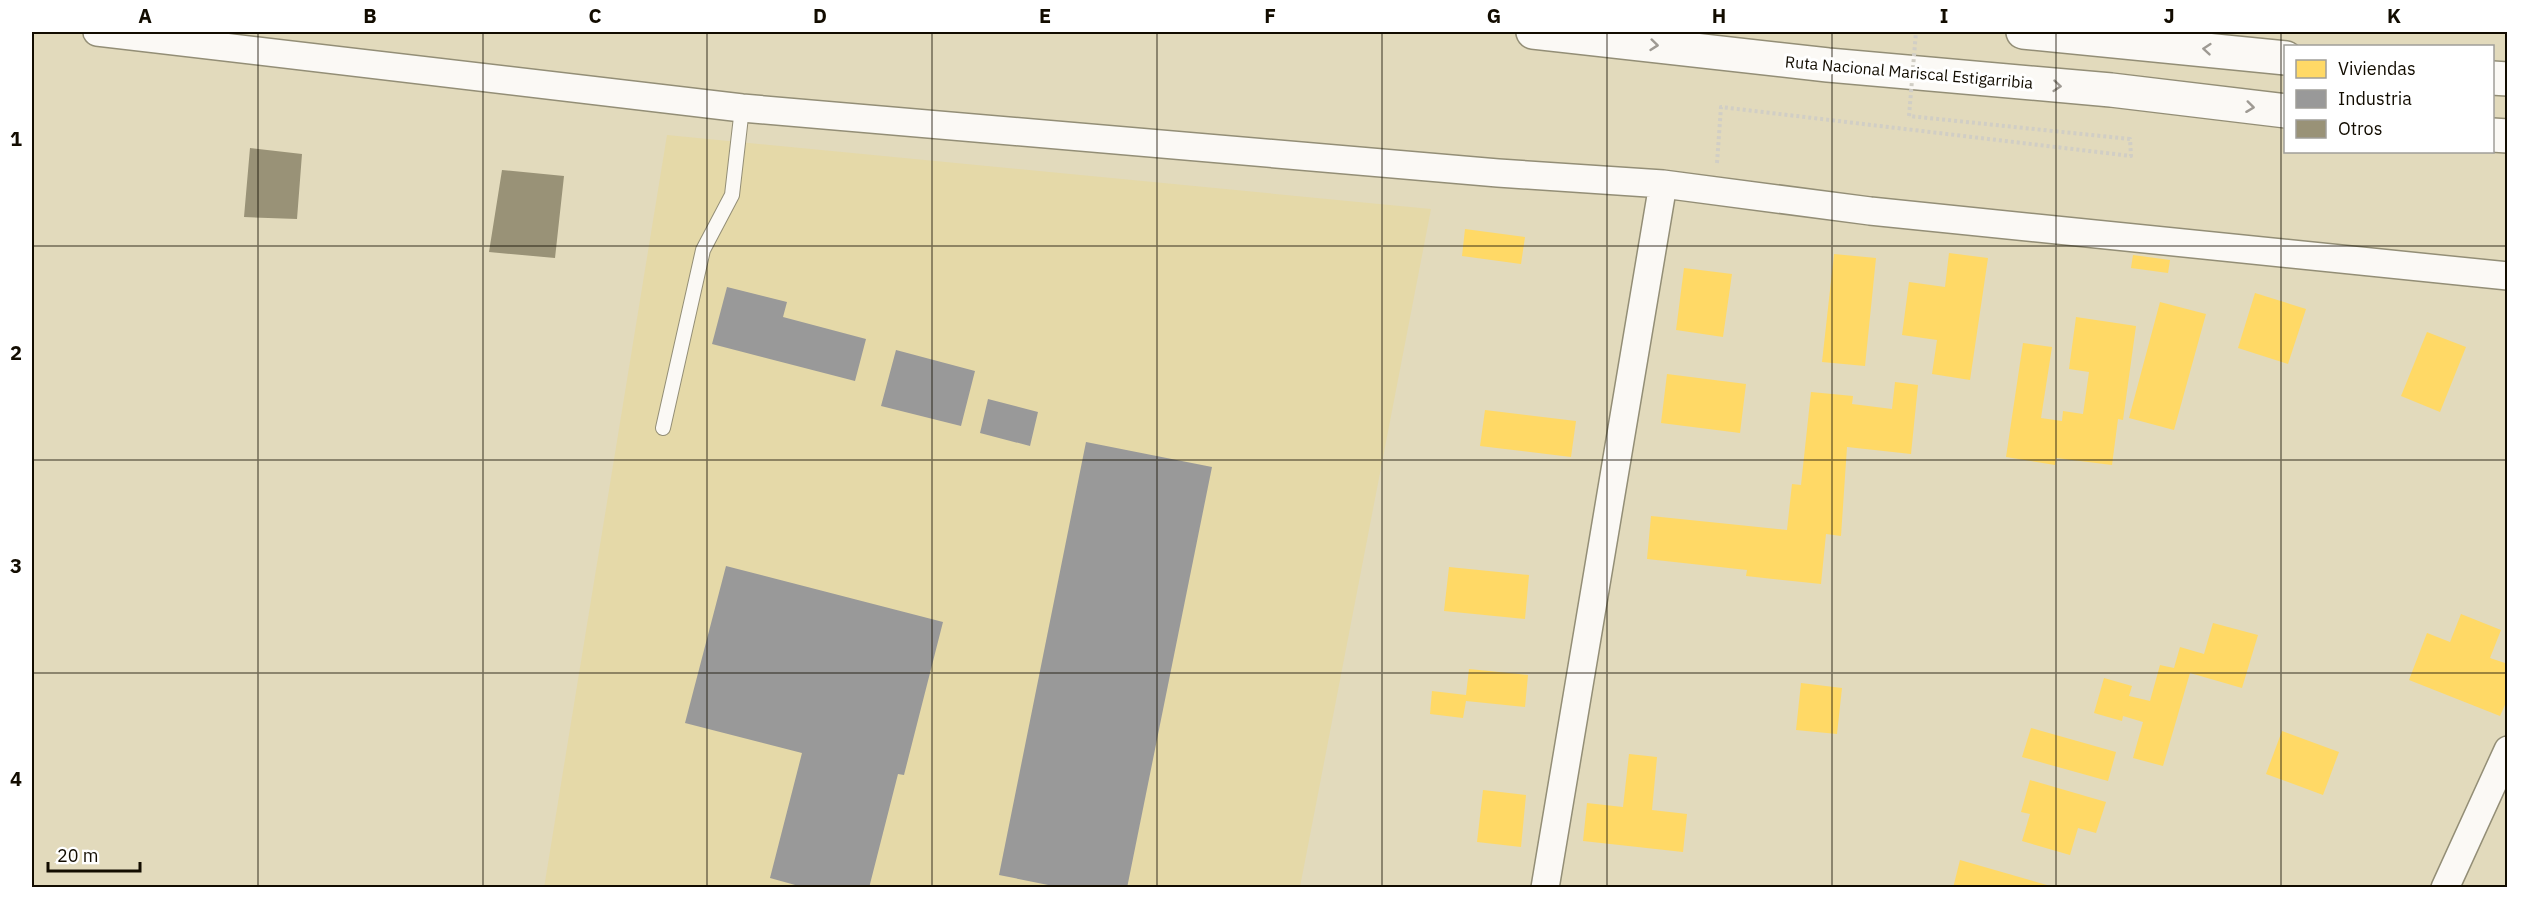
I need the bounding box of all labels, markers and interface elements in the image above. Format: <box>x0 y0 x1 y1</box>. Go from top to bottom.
text: A <box>138 2 152 29</box>
text: B <box>363 2 377 29</box>
text: C <box>588 2 602 29</box>
text: D <box>813 2 827 29</box>
text: E <box>1039 2 1051 29</box>
text: F <box>1264 2 1276 29</box>
text: G <box>1487 2 1501 29</box>
text: H <box>1712 2 1726 29</box>
text: I <box>1940 2 1948 29</box>
text: J <box>2163 2 2175 29</box>
text: K <box>2387 2 2401 29</box>
one-way arrow <box>1649 38 1658 51</box>
one-way arrow <box>2202 43 2211 56</box>
legend <box>2284 45 2494 153</box>
street label: Ruta Nacional Mariscal Estigarribia <box>1784 51 2034 93</box>
text: Viviendas <box>2338 57 2416 80</box>
one-way arrow <box>2052 79 2061 92</box>
text: Industria <box>2338 87 2412 110</box>
one-way arrow <box>2246 100 2255 113</box>
text: Otros <box>2338 117 2382 140</box>
text: 1 <box>10 125 22 152</box>
text: 2 <box>10 339 22 366</box>
text: 3 <box>10 552 22 579</box>
text: 4 <box>10 765 22 792</box>
scale bar <box>48 835 140 873</box>
text: 20 m <box>57 844 99 867</box>

